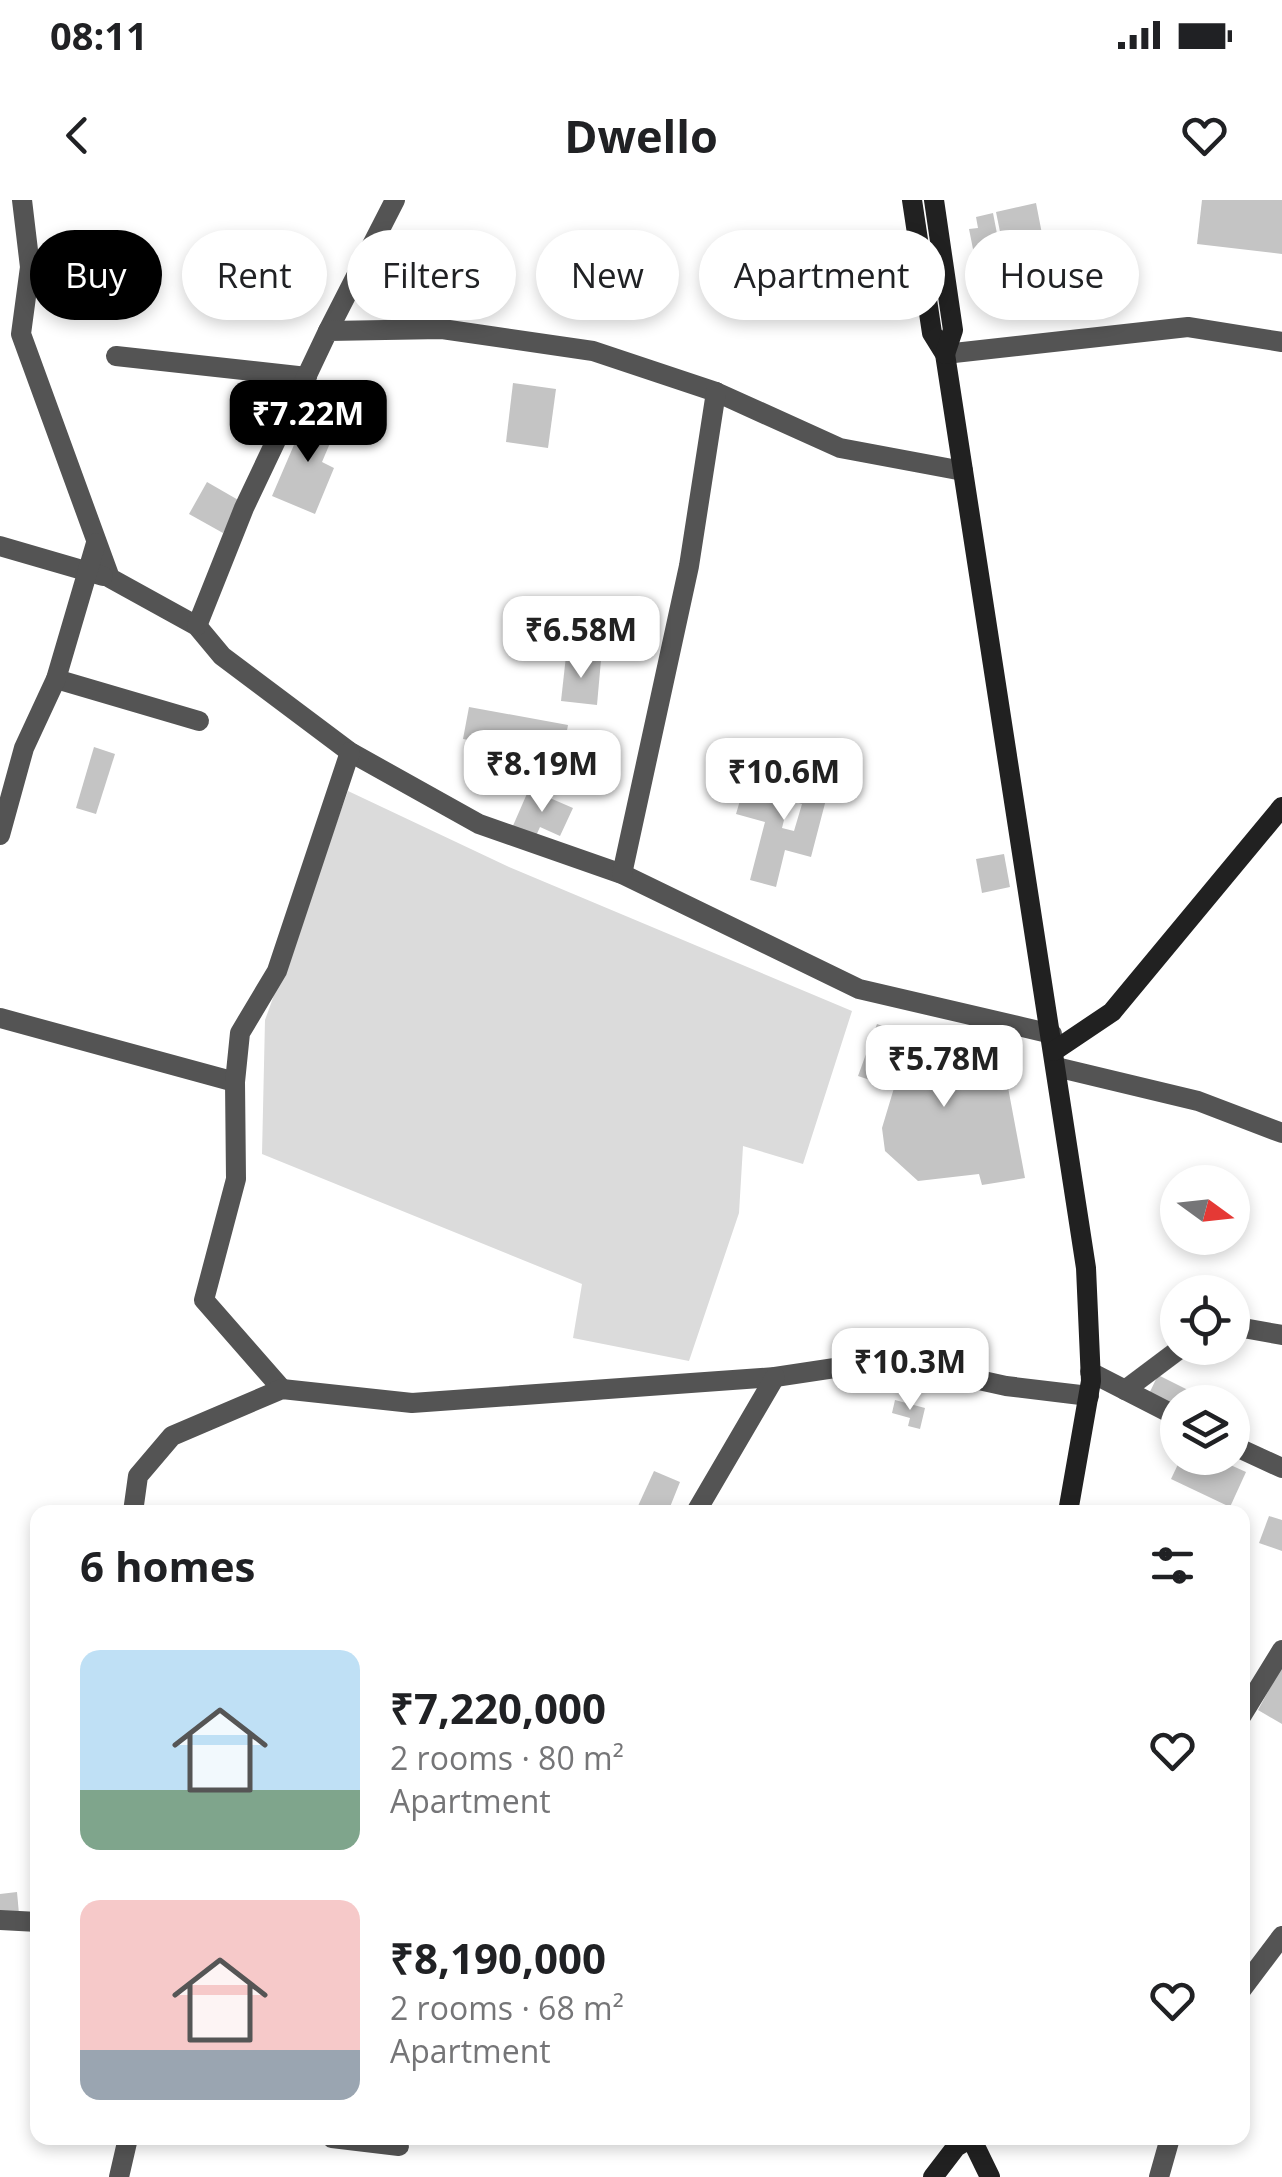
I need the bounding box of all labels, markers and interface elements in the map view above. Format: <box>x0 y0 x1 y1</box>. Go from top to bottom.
text: 08:11 <box>50 9 148 61</box>
text: Dwello <box>564 105 718 166</box>
icon: back <box>50 108 105 163</box>
icon: heart <box>1177 108 1232 163</box>
chip: Buy <box>30 230 162 320</box>
chip: Rent <box>182 230 327 320</box>
chip: Filters <box>347 230 516 320</box>
chip: New <box>536 230 679 320</box>
chip: Apartment <box>699 230 945 320</box>
chip: House <box>965 230 1139 320</box>
pin: ₹7.22M <box>227 380 389 465</box>
text: ₹7.22M <box>252 391 364 434</box>
pin: ₹6.58M <box>500 596 662 681</box>
text: ₹6.58M <box>525 607 637 650</box>
pin: ₹8.19M <box>461 730 623 815</box>
pin: ₹10.6M <box>703 738 865 823</box>
text: ₹8.19M <box>486 741 598 784</box>
text: ₹10.6M <box>728 749 840 792</box>
pin: ₹5.78M <box>863 1025 1025 1110</box>
text: ₹5.78M <box>888 1036 1000 1079</box>
north arrow <box>1160 1165 1250 1255</box>
map controls <box>1160 1165 1250 1475</box>
button: locate <box>1160 1275 1250 1365</box>
pin: ₹10.3M <box>829 1328 991 1413</box>
text: ₹10.3M <box>854 1339 966 1382</box>
button: layers <box>1160 1385 1250 1475</box>
text: 6 homes <box>80 1537 255 1594</box>
icon: filters <box>1145 1538 1200 1593</box>
text: ₹7,220,000 <box>390 1679 606 1736</box>
icon: home <box>160 1690 280 1810</box>
icon: heart <box>1145 1723 1200 1778</box>
text: 2 rooms · 80 m² <box>390 1736 624 1779</box>
text: Apartment <box>390 1779 551 1822</box>
text: ₹8,190,000 <box>390 1929 606 1986</box>
icon: home <box>160 1940 280 2060</box>
icon: heart <box>1145 1973 1200 2028</box>
text: 2 rooms · 68 m² <box>390 1986 624 2029</box>
text: Apartment <box>390 2029 551 2072</box>

